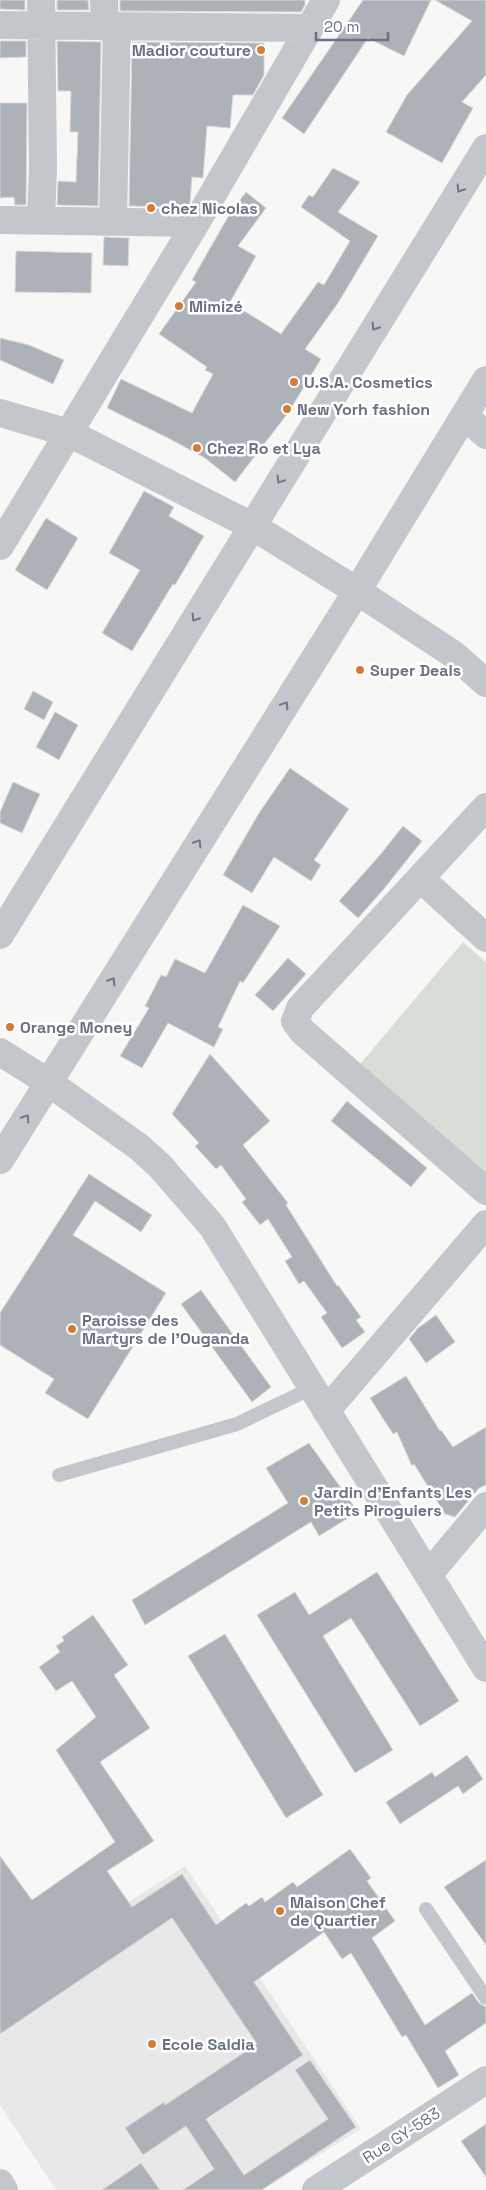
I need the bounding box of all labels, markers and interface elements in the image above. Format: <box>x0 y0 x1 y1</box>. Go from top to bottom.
scale bar <box>316 10 388 42</box>
text: 20 m <box>324 17 359 36</box>
place label: Madior couture <box>132 40 251 61</box>
marker: Madior couture <box>255 44 267 56</box>
one-way arrow <box>457 184 467 193</box>
place label: chez Nicolas <box>161 198 258 219</box>
marker: chez Nicolas <box>145 202 157 214</box>
place label: Mimizé <box>189 296 243 317</box>
marker: Mimizé <box>173 300 185 312</box>
one-way arrow <box>371 322 381 331</box>
place label: U.S.A. Cosmetics <box>304 372 433 393</box>
marker: U.S.A. Cosmetics <box>288 376 300 388</box>
place label: New Yorh fashion <box>297 399 430 420</box>
marker: New Yorh fashion <box>281 403 293 415</box>
place label: Chez Ro et Lya <box>207 438 321 459</box>
marker: Chez Ro et Lya <box>191 442 203 454</box>
one-way arrow <box>276 475 286 484</box>
one-way arrow <box>191 613 201 622</box>
place label: Super Deals <box>370 660 461 681</box>
marker: Super Deals <box>354 664 366 676</box>
one-way arrow <box>279 702 288 711</box>
one-way arrow <box>192 839 202 848</box>
one-way arrow <box>106 977 115 986</box>
place label: Orange Money <box>20 1017 132 1038</box>
marker: Orange Money <box>4 1021 16 1033</box>
one-way arrow <box>19 1115 29 1124</box>
place label: Paroisse des Martyrs de l'Ouganda <box>82 1310 249 1349</box>
marker: Paroisse des Martyrs de l'Ouganda <box>66 1323 78 1335</box>
place label: Jardin d'Enfants Les Petits Piroguiers <box>314 1482 472 1521</box>
marker: Jardin d'Enfants Les Petits Piroguiers <box>298 1495 310 1507</box>
place label: Maison Chef de Quartier <box>290 1892 386 1931</box>
marker: Maison Chef de Quartier <box>274 1905 286 1917</box>
place label: Ecole Saldia <box>162 2034 255 2055</box>
marker: Ecole Saldia <box>146 2038 158 2050</box>
street label: Rue GY-583 <box>358 2103 444 2168</box>

